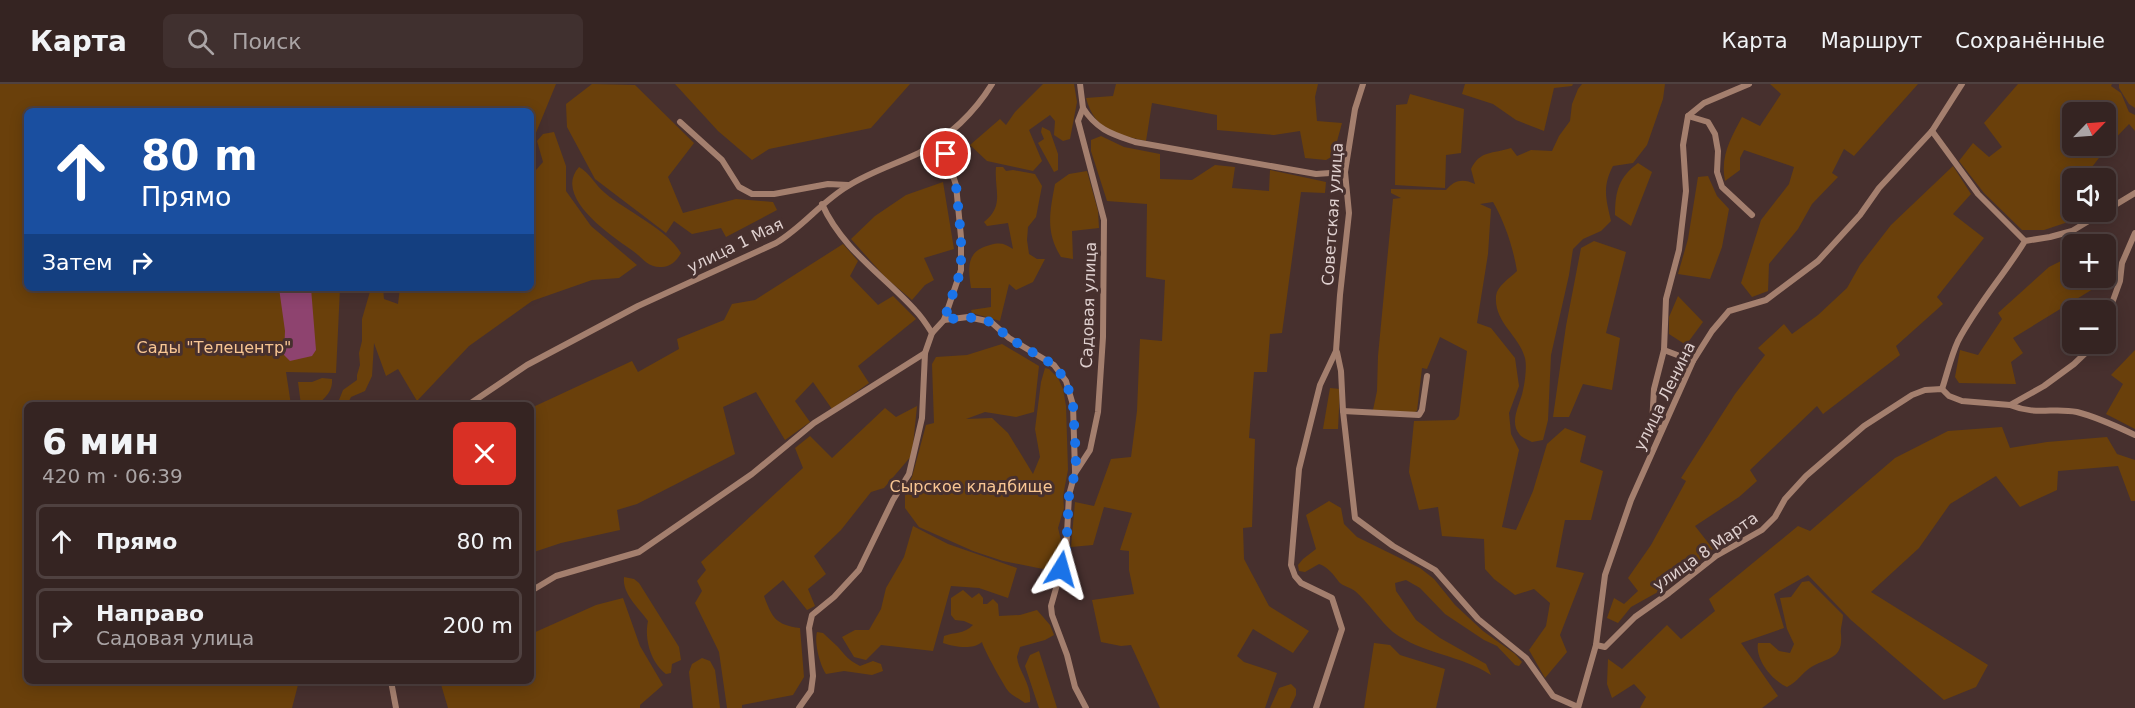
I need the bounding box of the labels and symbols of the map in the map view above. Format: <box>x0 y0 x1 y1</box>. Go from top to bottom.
north arrow <box>2062 102 2116 156</box>
pin <box>920 128 971 179</box>
street label: Советская улица <box>1318 142 1347 286</box>
street label: улица 1 Мая <box>684 214 786 277</box>
street label: Садовая улица <box>1077 241 1100 369</box>
park label: Сады "Телецентр" <box>137 338 291 357</box>
street label: улица Ленина <box>1630 339 1699 454</box>
park label: Сырское кладбище <box>889 477 1053 496</box>
street label: улица 8 Марта <box>1649 508 1762 595</box>
position arrow <box>1029 537 1093 601</box>

